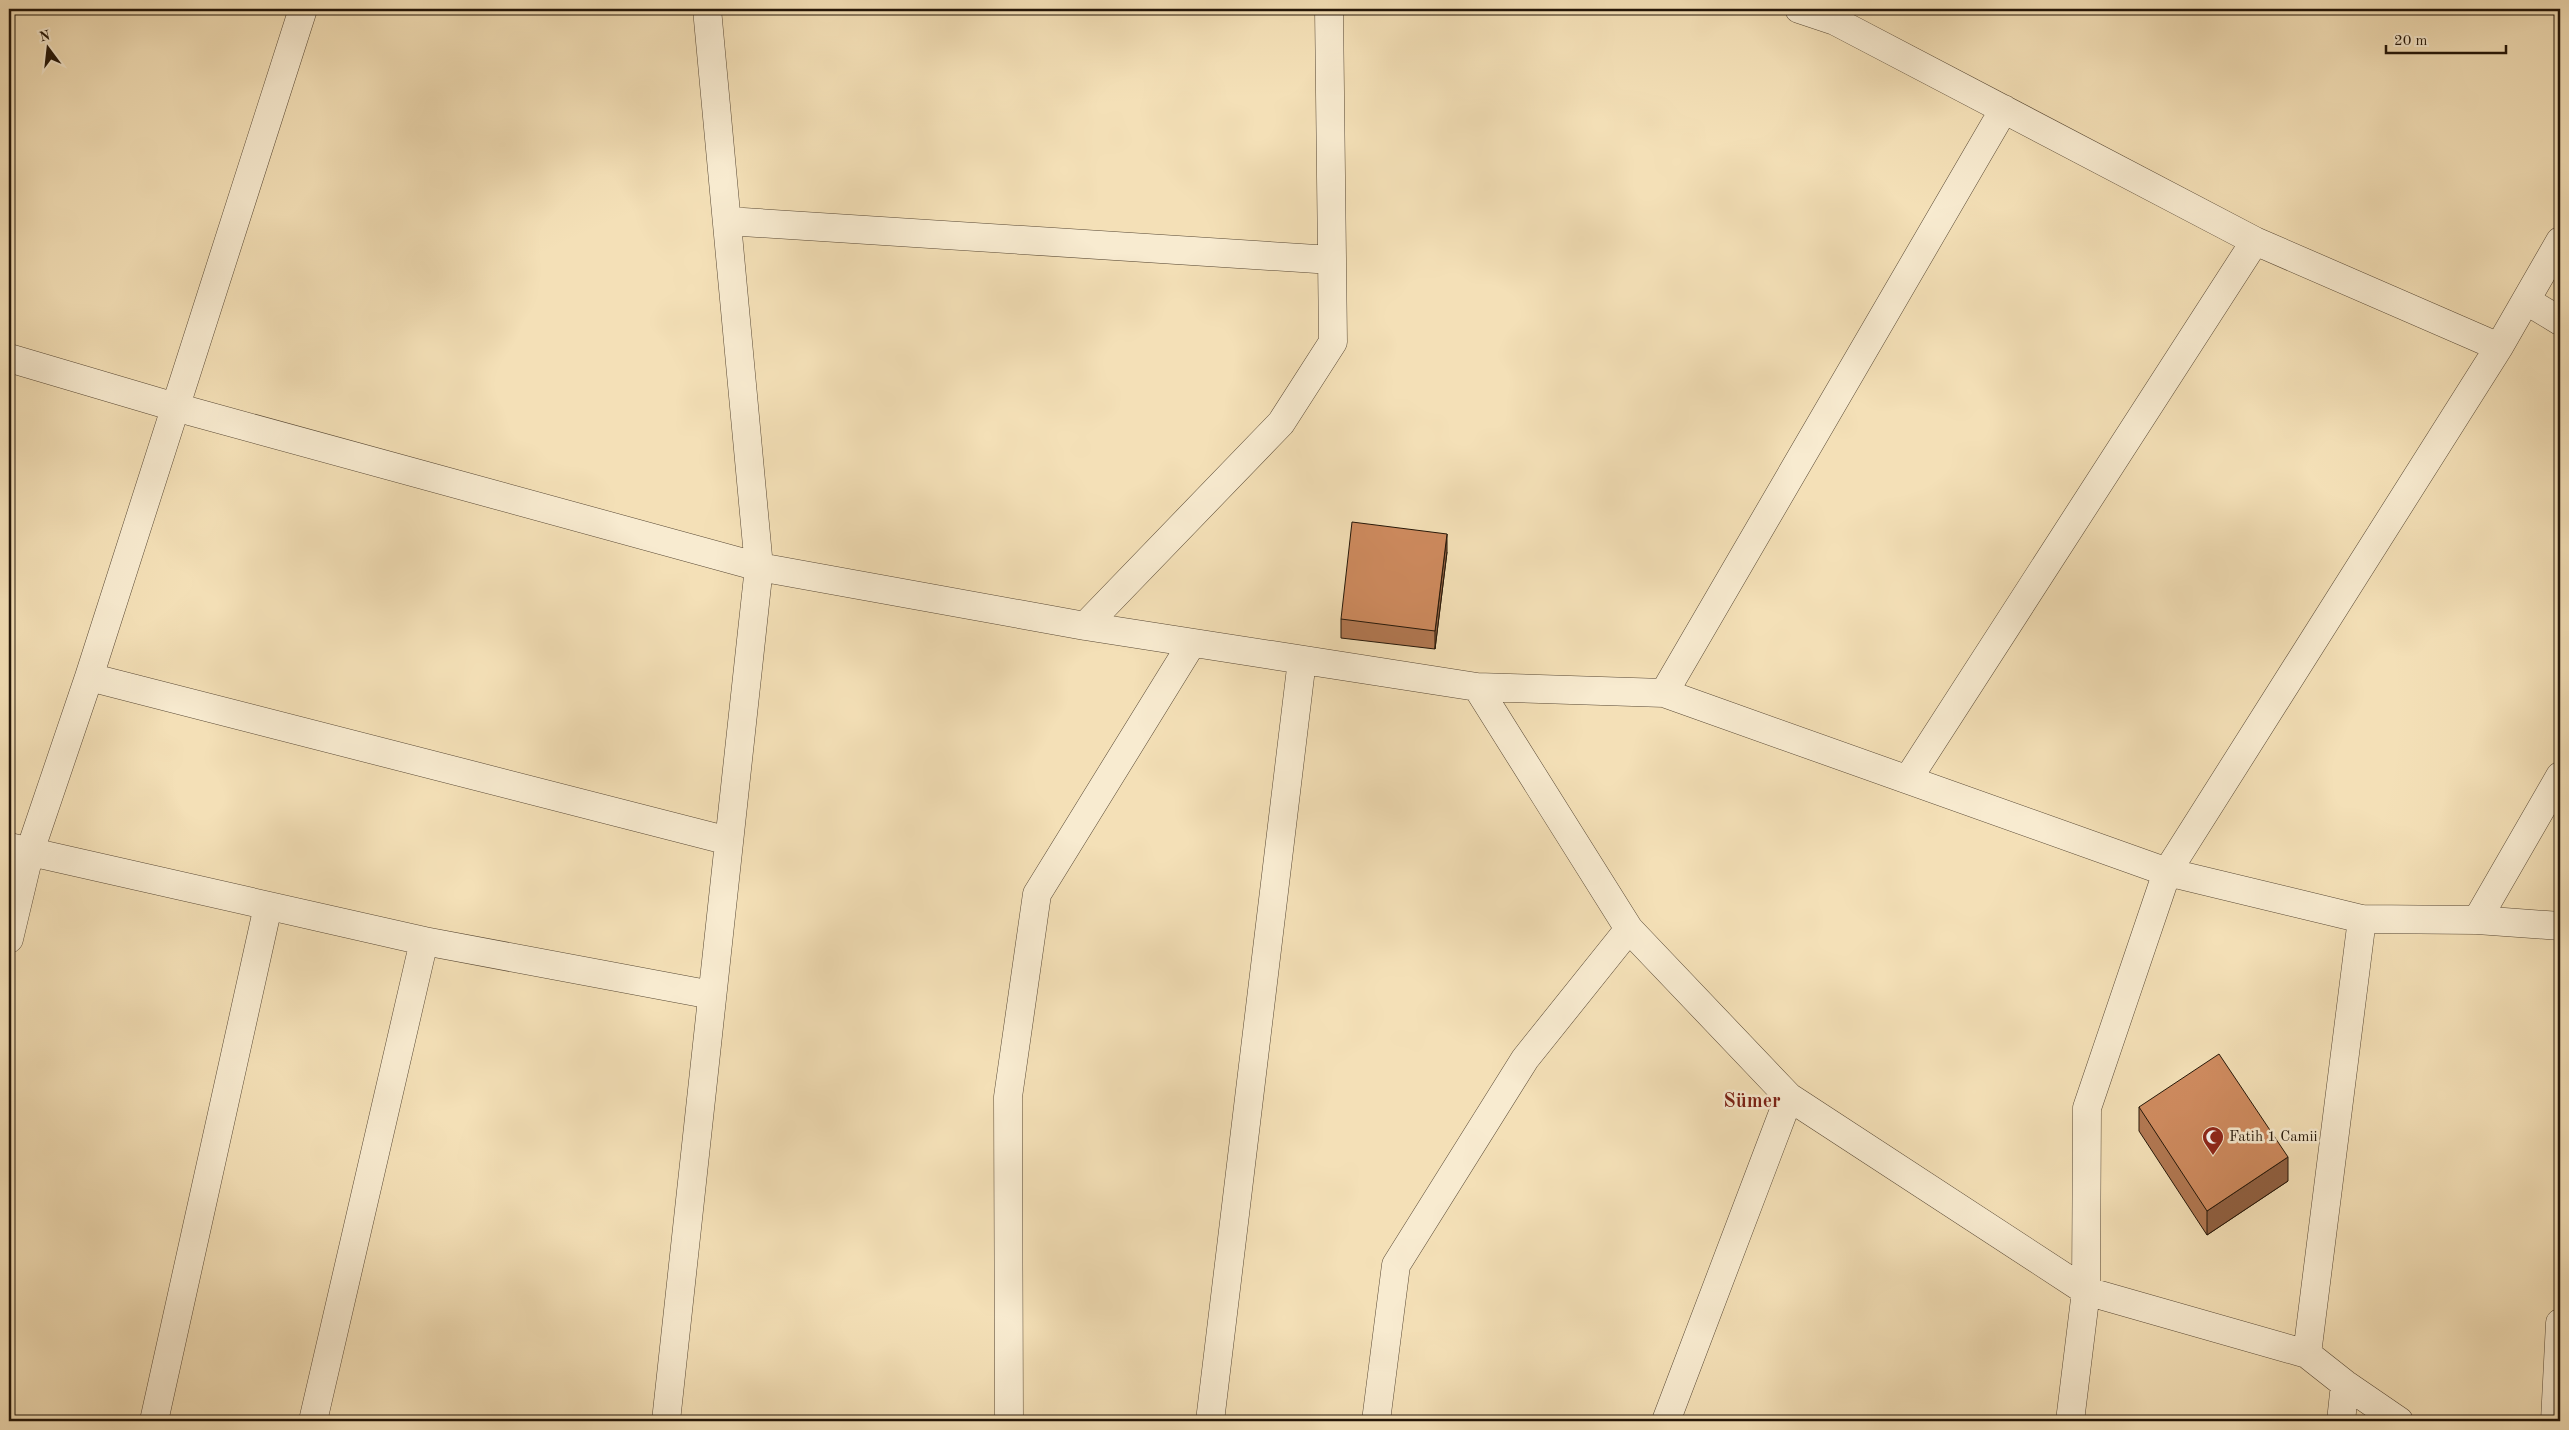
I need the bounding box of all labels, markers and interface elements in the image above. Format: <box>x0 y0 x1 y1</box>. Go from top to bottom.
north arrow <box>22 22 72 72</box>
scale bar <box>2386 22 2506 54</box>
text: N <box>38 28 52 45</box>
text: 20 m <box>2394 34 2428 49</box>
district label: Sümer <box>1723 1092 1781 1112</box>
mosque icon: Fatih 1 Camii <box>2201 1125 2225 1156</box>
place label: Fatih 1 Camii <box>2229 1130 2318 1145</box>

